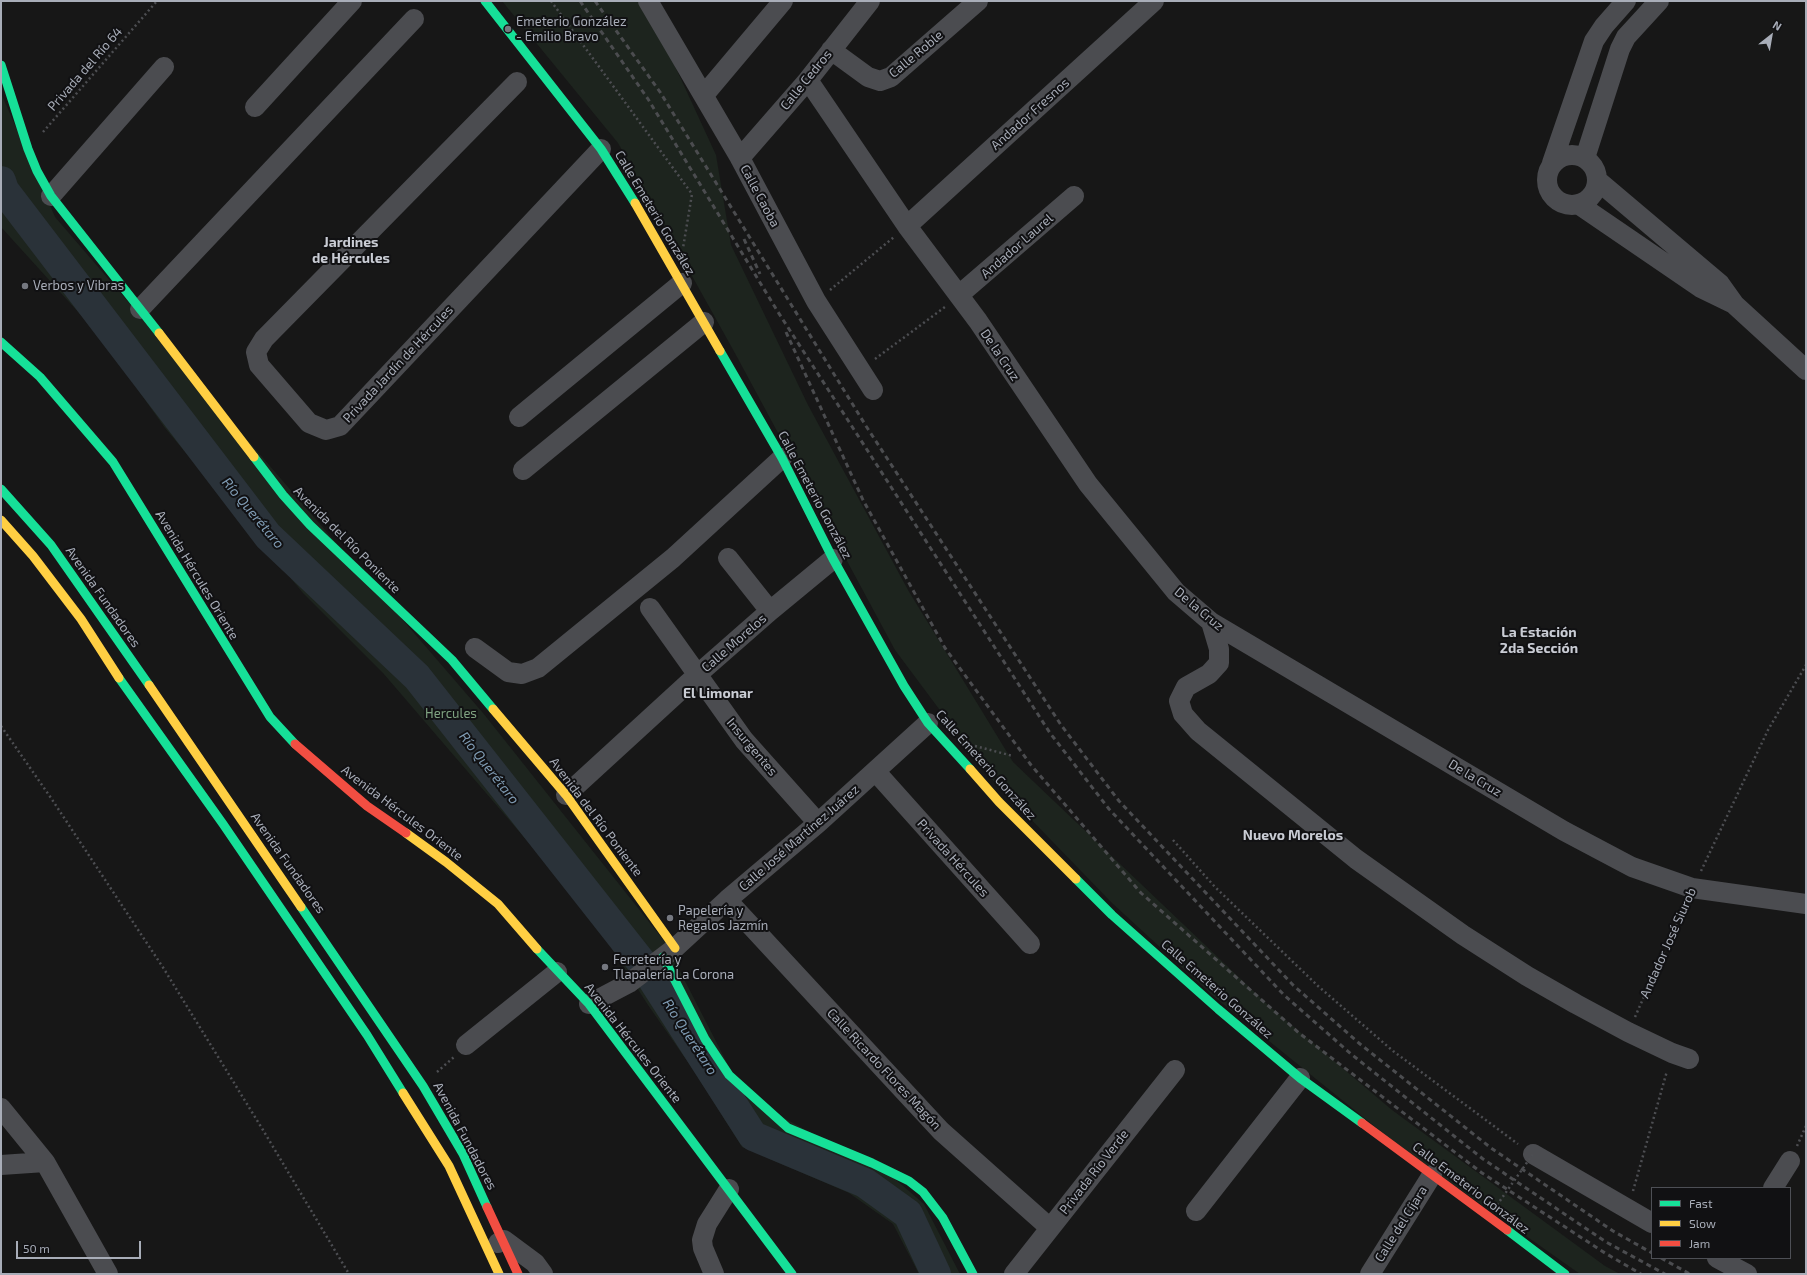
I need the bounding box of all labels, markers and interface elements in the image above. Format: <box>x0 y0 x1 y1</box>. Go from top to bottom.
place label: Emeterio González - Emilio Bravo <box>516 14 627 45</box>
north arrow <box>1751 16 1791 56</box>
text: N <box>1771 18 1784 33</box>
street label: Privada del Río 64 <box>44 24 126 114</box>
marker: Emeterio González - Emilio Bravo <box>503 24 513 34</box>
street label: Calle Roble <box>886 27 946 81</box>
street label: Calle Cedros <box>777 47 835 113</box>
street label: Andador Fresnos <box>988 75 1072 153</box>
street label: Calle Emeterio González <box>612 148 698 278</box>
street label: Calle Caoba <box>737 162 783 230</box>
street label: Andador Laurel <box>978 210 1056 282</box>
district label: Jardines de Hércules <box>312 234 390 266</box>
place label: Verbos y Vibras <box>33 278 124 294</box>
marker: Verbos y Vibras <box>20 281 30 291</box>
street label: Privada Jardín de Hércules <box>340 302 456 426</box>
street label: De la Cruz <box>977 326 1023 384</box>
street label: Calle Emeterio González <box>775 428 855 562</box>
water label: Río Querétaro <box>218 474 288 552</box>
street label: Avenida del Río Poniente <box>290 483 404 597</box>
street label: Avenida Hércules Oriente <box>152 507 242 643</box>
street label: Avenida Fundadores <box>62 544 144 650</box>
street label: De la Cruz <box>1171 584 1227 634</box>
street label: Calle Morelos <box>698 611 770 675</box>
district label: La Estación 2da Sección <box>1500 624 1578 656</box>
district label: El Limonar <box>683 685 753 701</box>
park label: Hercules <box>425 706 477 722</box>
street label: Calle Emeterio González <box>932 707 1040 823</box>
street label: Insurgentes <box>723 715 781 779</box>
water label: Río Querétaro <box>455 728 523 808</box>
street label: Avenida del Río Poniente <box>546 754 646 880</box>
street label: De la Cruz <box>1446 756 1504 800</box>
street label: Avenida Hércules Oriente <box>338 762 466 864</box>
street label: Calle José Martínez Juárez <box>736 782 862 894</box>
street label: Avenida Fundadores <box>247 810 329 916</box>
street label: Privada Hércules <box>914 816 992 900</box>
district label: Nuevo Morelos <box>1243 827 1343 843</box>
street label: Andador José Siurob <box>1637 885 1699 1001</box>
place label: Papelería y Regalos Jazmín <box>678 903 768 934</box>
marker: Papelería y Regalos Jazmín <box>665 913 675 923</box>
street label: Calle Emeterio González <box>1158 936 1276 1042</box>
place label: Ferretería y Tlapalería La Corona <box>613 952 734 983</box>
marker: Ferretería y Tlapalería La Corona <box>600 962 610 972</box>
street label: Avenida Hércules Oriente <box>581 980 685 1106</box>
water label: Río Querétaro <box>659 996 721 1078</box>
street label: Calle Ricardo Flores Magón <box>824 1005 944 1133</box>
street label: Avenida Fundadores <box>430 1079 500 1193</box>
street label: Privada Río Verde <box>1056 1127 1132 1217</box>
street label: Calle Emeterio González <box>1409 1139 1533 1237</box>
street label: Calle del Cíjara <box>1371 1183 1431 1265</box>
legend <box>1651 1187 1791 1259</box>
text: Fast <box>1689 1196 1712 1210</box>
text: Slow <box>1689 1216 1716 1230</box>
scale bar <box>18 1233 143 1259</box>
text: Jam <box>1689 1236 1710 1250</box>
text: 50 m <box>23 1241 50 1255</box>

